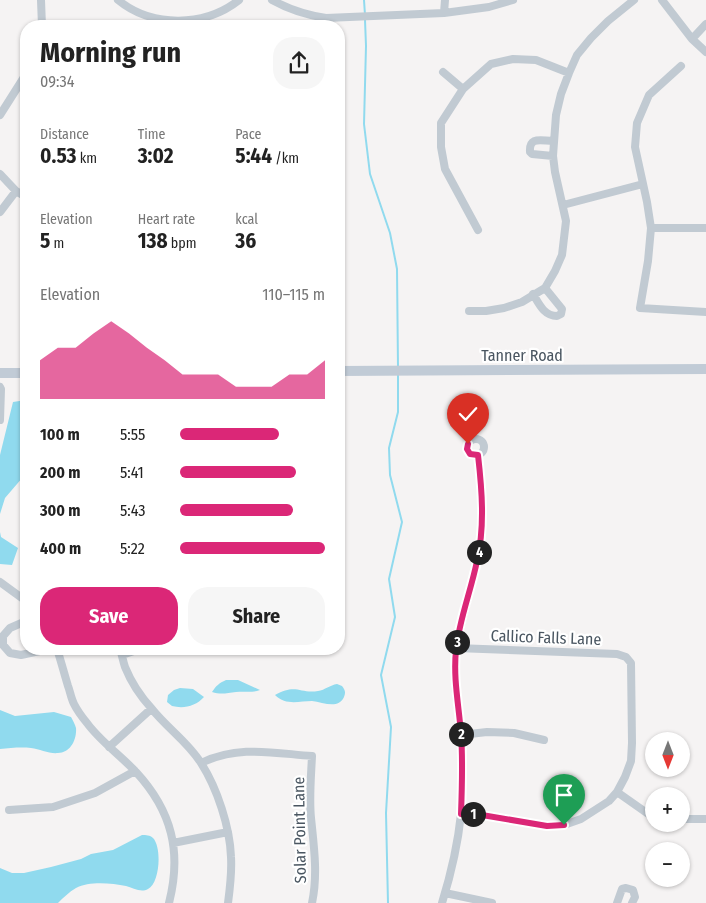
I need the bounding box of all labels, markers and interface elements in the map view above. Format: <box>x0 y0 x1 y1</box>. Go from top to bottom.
text: Morning run <box>40 36 181 69</box>
button: share <box>273 37 325 89</box>
text: 09:34 <box>40 72 74 91</box>
text: Distance <box>40 126 89 143</box>
text: Time <box>138 126 165 143</box>
text: Pace <box>235 126 261 143</box>
text: 0.53 <box>40 143 77 169</box>
text: 3:02 <box>138 143 173 169</box>
text: 5:44 <box>235 143 272 169</box>
text: km <box>77 150 97 167</box>
text: /km <box>272 150 299 167</box>
text: Elevation <box>40 211 93 228</box>
text: Heart rate <box>138 211 195 228</box>
text: kcal <box>235 211 258 228</box>
text: 5 <box>40 228 50 254</box>
text: 138 <box>138 228 168 254</box>
text: 36 <box>235 228 256 254</box>
text: m <box>50 235 64 252</box>
text: bpm <box>168 235 197 252</box>
text: Elevation <box>40 285 100 304</box>
text: 110–115 m <box>262 285 325 304</box>
street label: Tanner Road <box>481 346 563 365</box>
pin <box>447 393 489 444</box>
icon: check <box>454 400 482 428</box>
text: 100 m <box>40 425 80 444</box>
text: 5:55 <box>120 425 145 444</box>
text: 200 m <box>40 463 80 482</box>
text: 5:41 <box>120 463 144 482</box>
text: 300 m <box>40 501 81 520</box>
text: 5:43 <box>120 501 145 520</box>
text: 400 m <box>40 539 81 558</box>
text: 5:22 <box>120 539 145 558</box>
pin: 4 <box>466 540 492 564</box>
text: 4 <box>476 544 483 561</box>
button: Save <box>40 587 178 645</box>
button: Share <box>188 587 325 645</box>
street label: Callico Falls Lane <box>490 626 602 649</box>
pin: 3 <box>444 630 470 654</box>
text: 3 <box>454 634 461 651</box>
pin: 2 <box>448 722 474 746</box>
text: 2 <box>458 726 465 743</box>
north arrow <box>645 732 690 778</box>
map controls <box>645 732 690 887</box>
pin <box>543 774 585 825</box>
street label: Solar Point Lane <box>289 776 310 883</box>
icon: arrive <box>550 781 578 809</box>
button: + <box>645 787 690 832</box>
pin: 1 <box>460 802 486 826</box>
text: 1 <box>471 806 476 823</box>
button: − <box>645 842 690 887</box>

